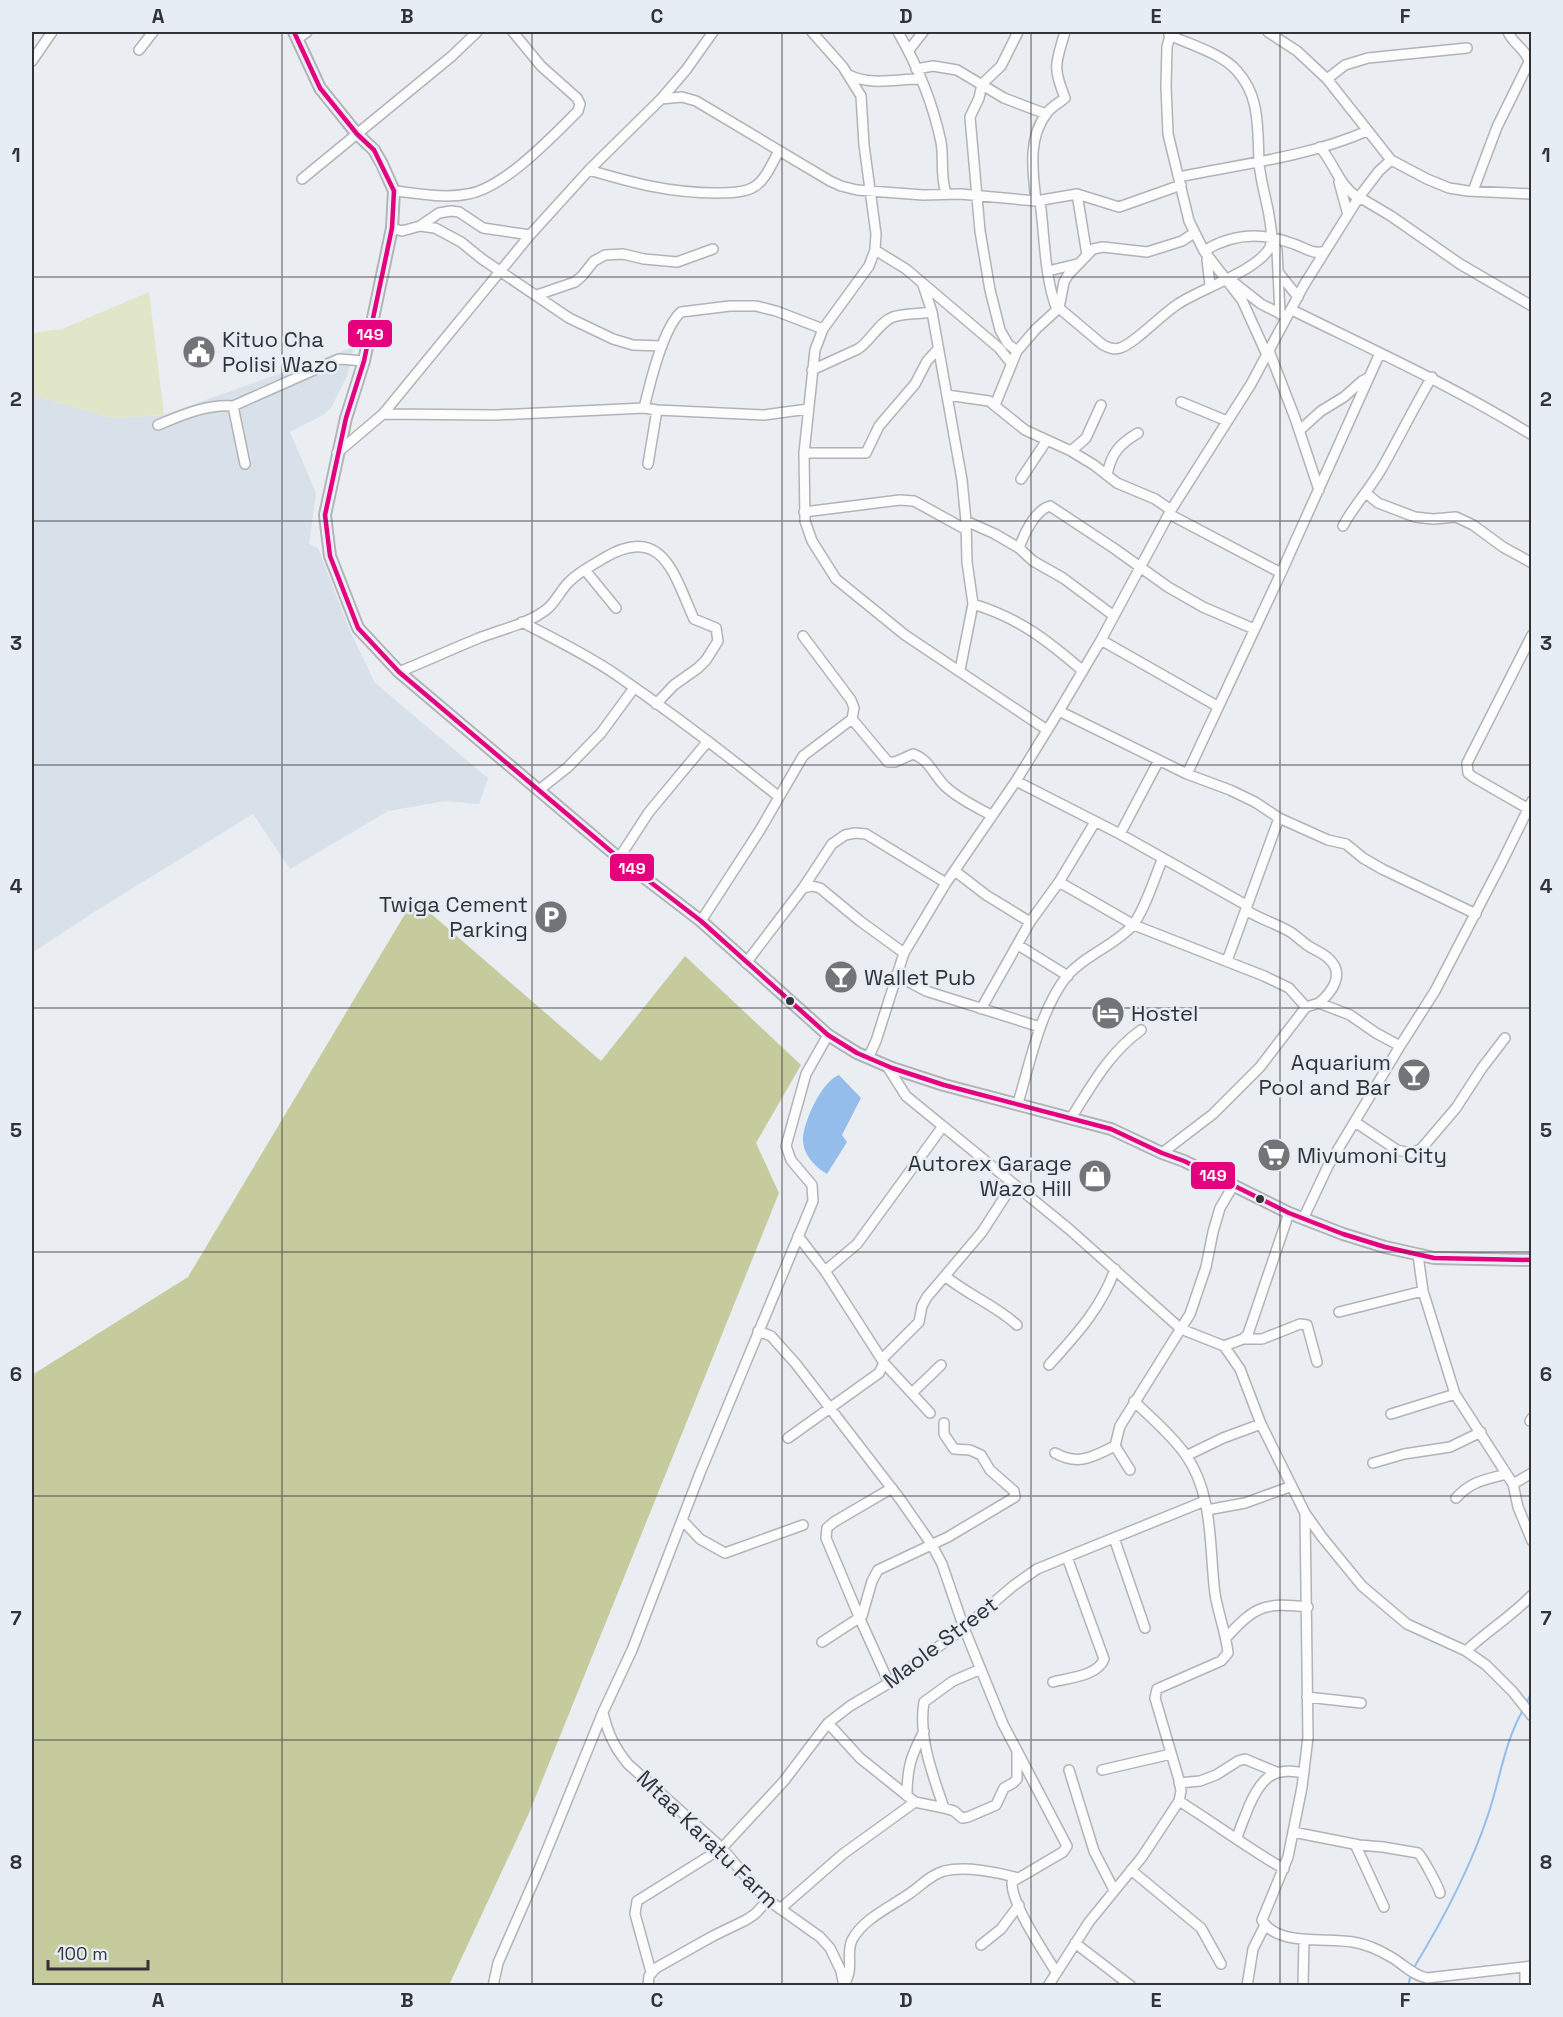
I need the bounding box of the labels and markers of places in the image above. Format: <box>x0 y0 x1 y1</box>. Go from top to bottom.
place label: Kituo Cha Polisi Wazo <box>222 325 338 378</box>
public building icon: Kituo Cha Polisi Wazo <box>181 334 217 370</box>
place label: Twiga Cement Parking <box>379 890 528 943</box>
parking icon: Twiga Cement Parking <box>533 899 569 935</box>
bar icon: Wallet Pub <box>823 959 859 995</box>
place label: Wallet Pub <box>864 963 976 991</box>
unlabelled marker <box>784 995 796 1007</box>
hotel icon: Hostel <box>1090 995 1126 1031</box>
place label: Hostel <box>1131 999 1199 1027</box>
place label: Aquarium Pool and Bar <box>1258 1048 1391 1101</box>
bar icon: Aquarium Pool and Bar <box>1396 1057 1432 1093</box>
supermarket icon: Mivumoni City <box>1256 1137 1292 1173</box>
place label: Mivumoni City <box>1297 1141 1447 1169</box>
place label: Autorex Garage Wazo Hill <box>908 1149 1072 1202</box>
shop icon: Autorex Garage Wazo Hill <box>1077 1158 1113 1194</box>
unlabelled marker <box>1254 1193 1266 1205</box>

